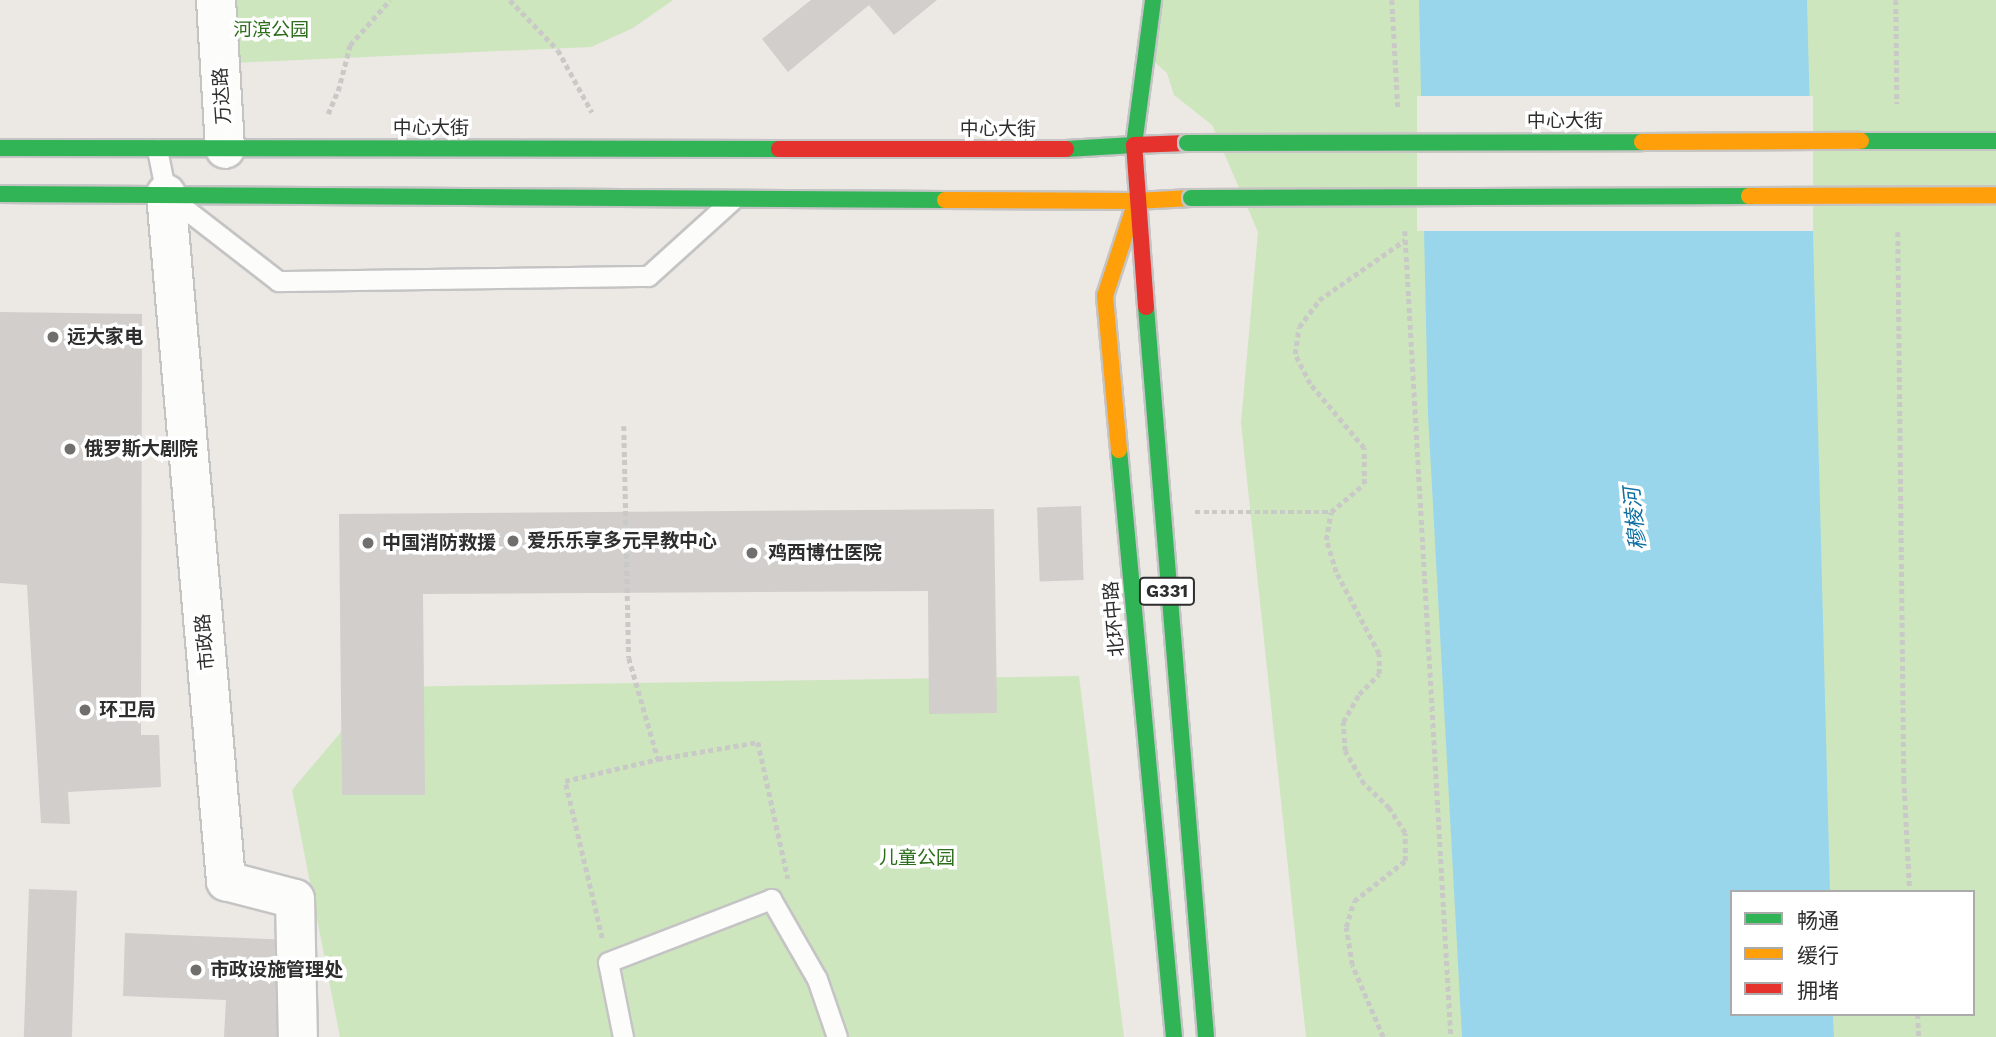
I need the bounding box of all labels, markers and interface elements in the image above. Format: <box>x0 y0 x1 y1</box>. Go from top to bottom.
park label: 河滨公园 <box>233 19 309 41</box>
street label: 万达路 <box>209 67 235 125</box>
street label: 中心大街 <box>1527 110 1603 132</box>
street label: 中心大街 <box>393 117 469 139</box>
street label: 中心大街 <box>960 118 1036 140</box>
place label: 远大家电 <box>67 326 143 348</box>
marker: 远大家电 <box>45 329 61 345</box>
place label: 俄罗斯大剧院 <box>84 438 198 460</box>
marker: 俄罗斯大剧院 <box>62 441 78 457</box>
water label: 穆棱河 <box>1619 486 1651 552</box>
place label: 爱乐乐享多元早教中心 <box>527 530 717 552</box>
place label: 中国消防救援 <box>382 532 496 554</box>
marker: 爱乐乐享多元早教中心 <box>505 533 521 549</box>
marker: 中国消防救援 <box>360 535 376 551</box>
place label: 鸡西博仕医院 <box>768 542 882 564</box>
marker: 鸡西博仕医院 <box>742 543 762 563</box>
road number: G331 <box>1137 576 1197 606</box>
street label: 北环中路 <box>1099 580 1129 658</box>
street label: 市政路 <box>191 613 219 671</box>
place label: 环卫局 <box>99 699 156 721</box>
marker: 环卫局 <box>77 702 93 718</box>
park label: 儿童公园 <box>879 847 955 869</box>
legend <box>1730 890 1975 1016</box>
text: 畅通 <box>1797 908 1839 933</box>
text: 缓行 <box>1797 943 1839 968</box>
place label: 市政设施管理处 <box>210 959 343 981</box>
marker: 市政设施管理处 <box>188 962 204 978</box>
text: 拥堵 <box>1797 978 1839 1003</box>

